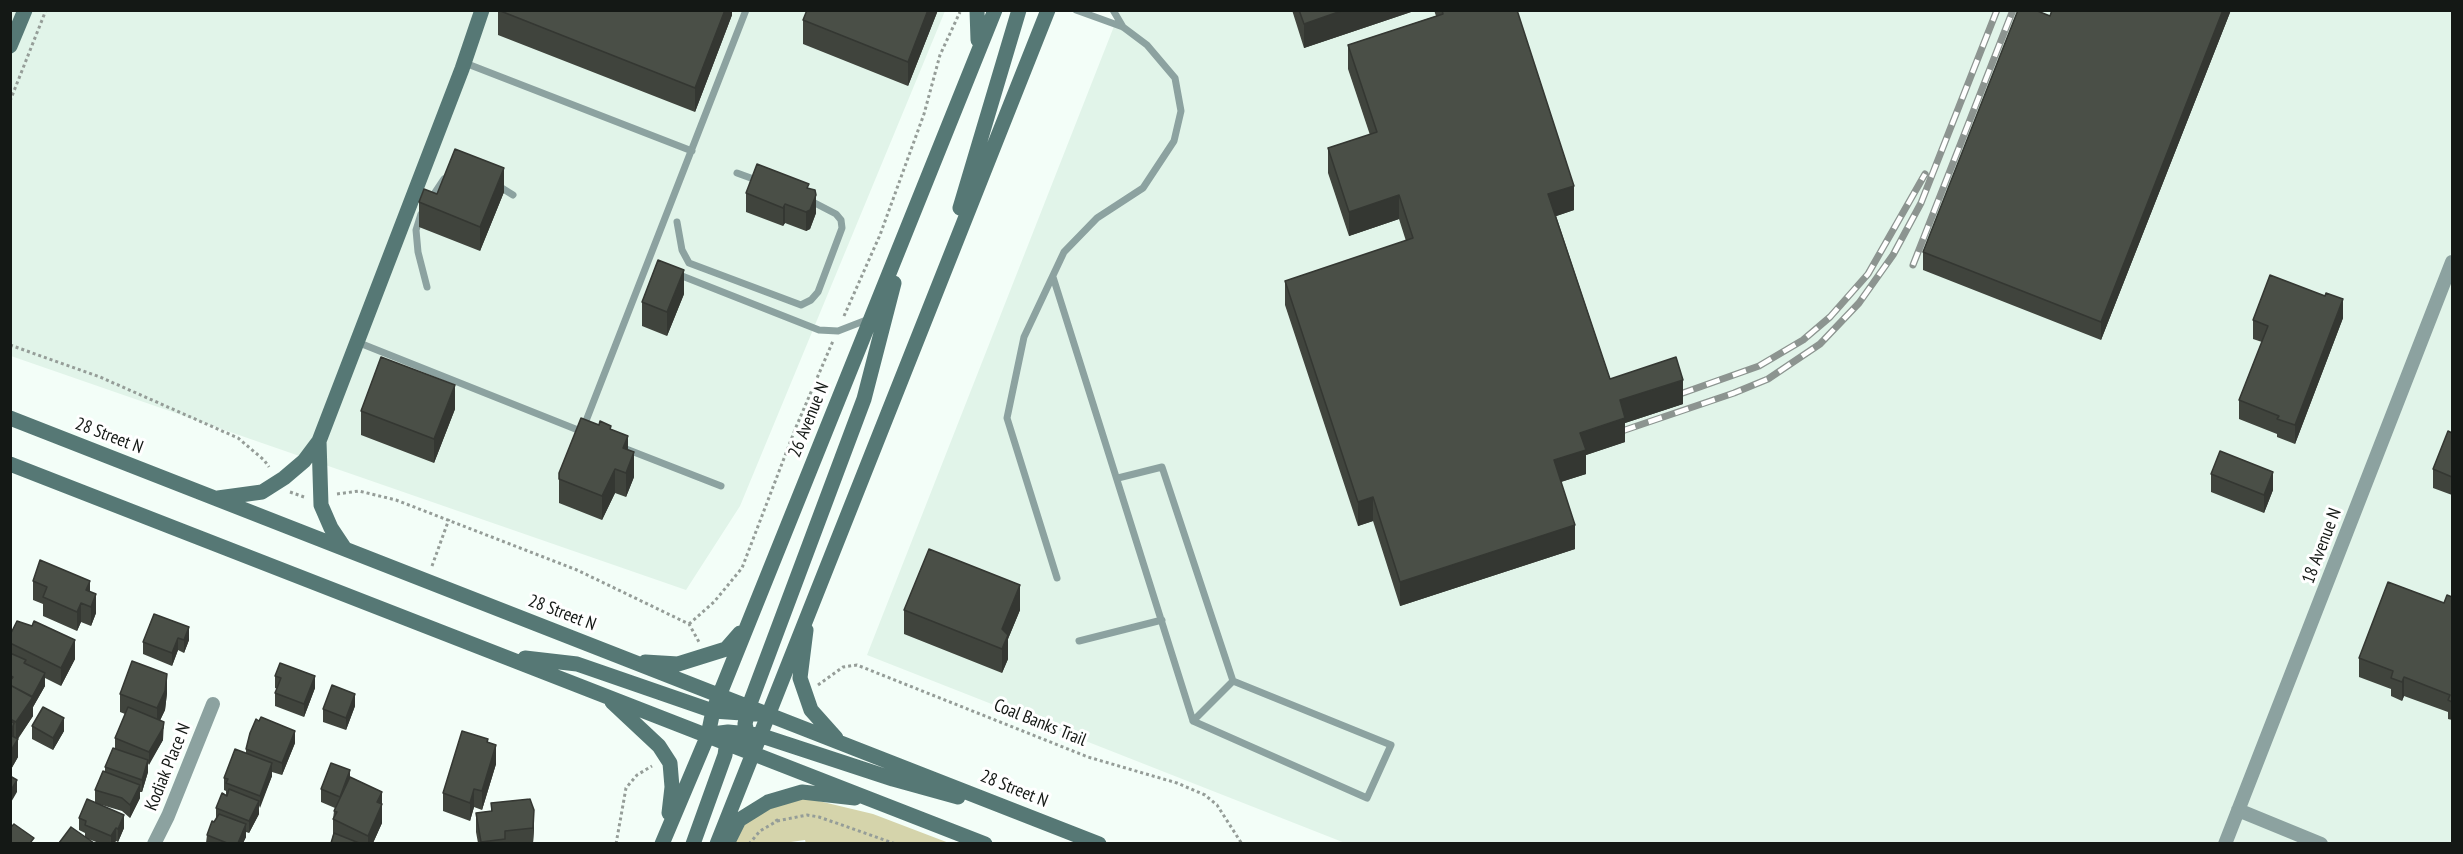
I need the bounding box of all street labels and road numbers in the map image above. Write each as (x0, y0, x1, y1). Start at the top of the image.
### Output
street label: 26 Avenue N (784, 379, 834, 461)
street label: 28 Street N (72, 413, 146, 459)
street label: 18 Avenue N (2298, 505, 2346, 587)
street label: 28 Street N (525, 590, 599, 636)
street label: Coal Banks Trail (991, 695, 1089, 751)
street label: Kodiak Place N (141, 720, 195, 814)
street label: 28 Street N (977, 766, 1051, 812)

